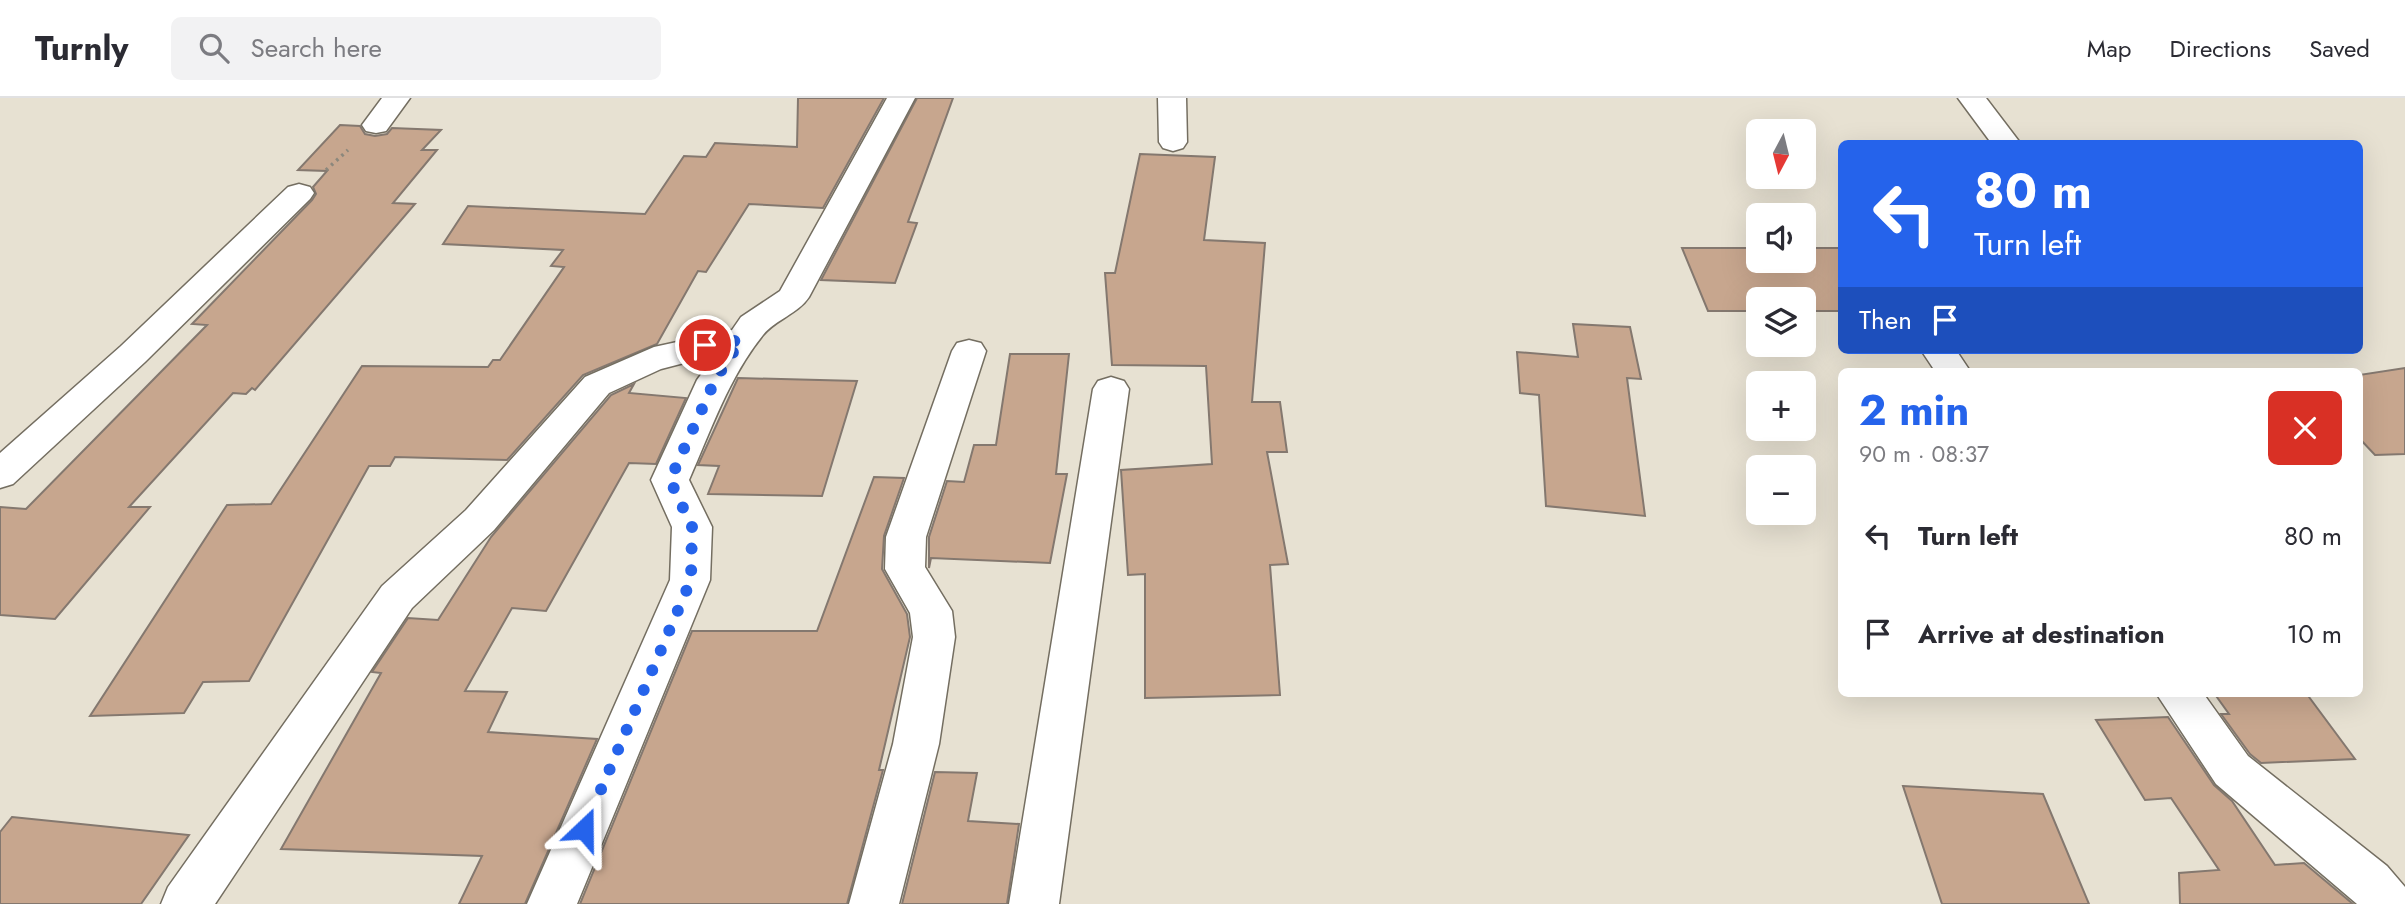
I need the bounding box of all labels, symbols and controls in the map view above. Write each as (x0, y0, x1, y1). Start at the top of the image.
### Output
search box (171, 17, 661, 80)
text: Turnly (35, 25, 129, 72)
icon: search (195, 29, 233, 67)
text: Search here (251, 29, 382, 67)
text: Map (2087, 31, 2132, 66)
text: Directions (2170, 31, 2271, 66)
text: Saved (2309, 31, 2370, 66)
north arrow (1746, 119, 1816, 189)
map controls (1746, 119, 1816, 525)
text: 80 m (1974, 156, 2092, 226)
icon: left (1859, 168, 1950, 259)
button: sound (1746, 203, 1816, 273)
text: Turn left (1974, 221, 2081, 267)
button: layers (1746, 287, 1816, 357)
text: Then (1859, 301, 1912, 339)
icon: arrive (1926, 301, 1964, 339)
pin (675, 315, 735, 375)
icon: arrive (686, 326, 724, 364)
button: + (1746, 371, 1816, 441)
text: 2 min (1859, 380, 1969, 441)
button: close (2268, 391, 2342, 465)
text: 90 m · 08:37 (1859, 437, 1989, 471)
button: − (1746, 455, 1816, 525)
icon: left (1859, 517, 1897, 555)
text: Turn left (1918, 517, 2018, 555)
text: 80 m (2284, 517, 2342, 555)
icon: arrive (1859, 615, 1897, 653)
text: Arrive at destination (1918, 615, 2165, 653)
text: 10 m (2287, 615, 2342, 653)
position arrow (547, 792, 621, 866)

